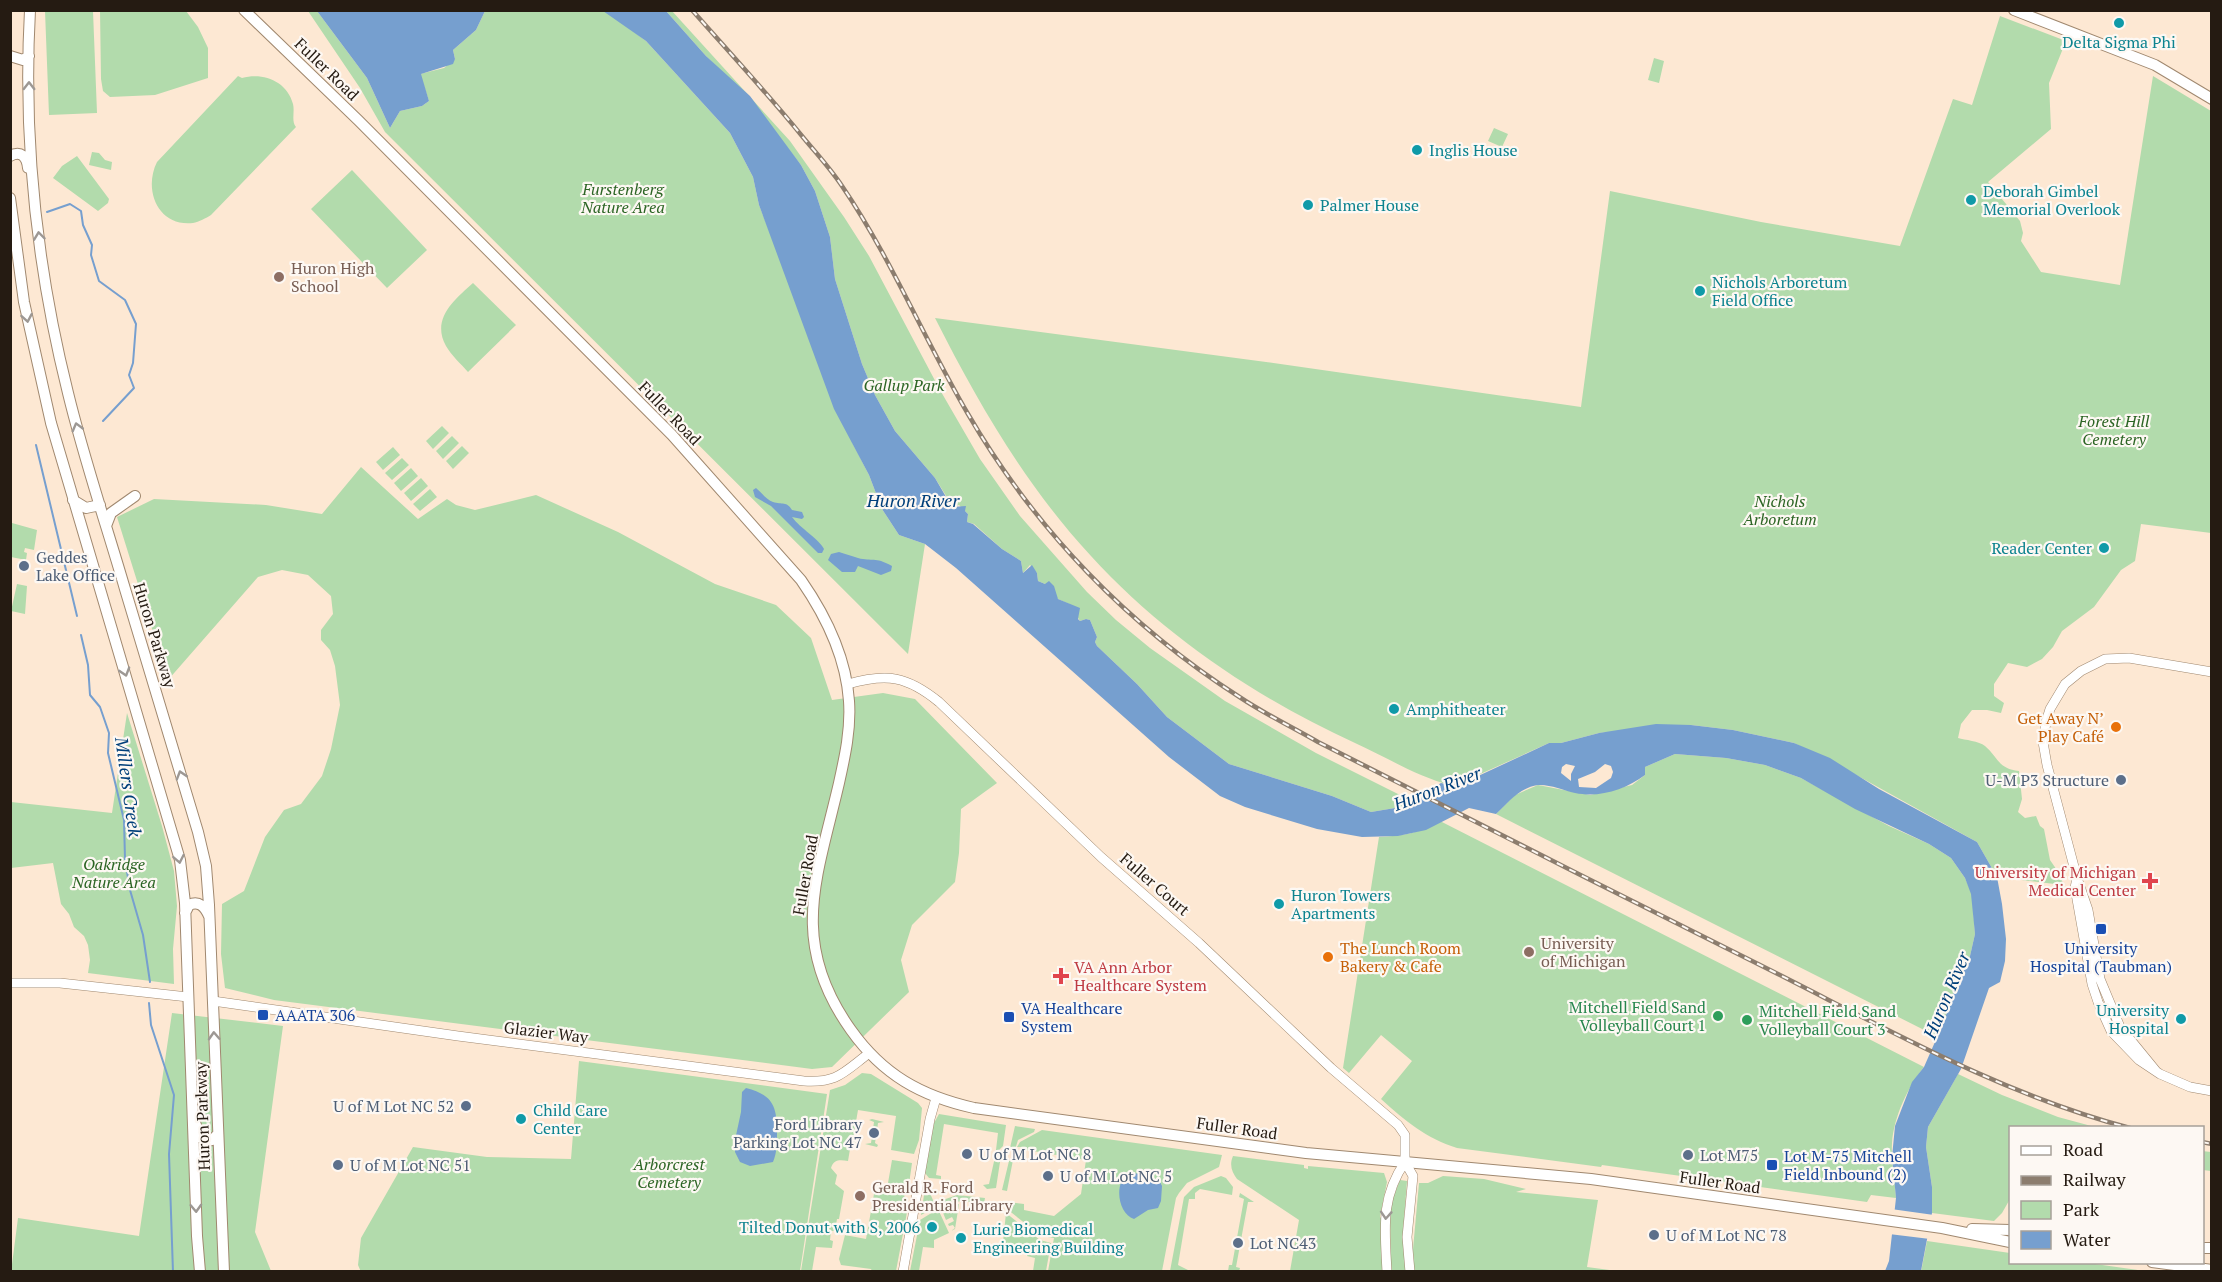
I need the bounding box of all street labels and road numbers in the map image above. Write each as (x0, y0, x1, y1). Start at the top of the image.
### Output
street label: Fuller Road (290, 33, 364, 105)
street label: Fuller Road (634, 376, 706, 450)
street label: Huron Parkway (129, 580, 182, 691)
street label: Fuller Road (787, 833, 823, 917)
street label: Fuller Court (1115, 848, 1195, 920)
street label: Glazier Way (503, 1016, 590, 1048)
street label: Huron Parkway (189, 1060, 215, 1171)
street label: Fuller Road (1195, 1111, 1279, 1145)
street label: Fuller Road (1678, 1165, 1762, 1199)

